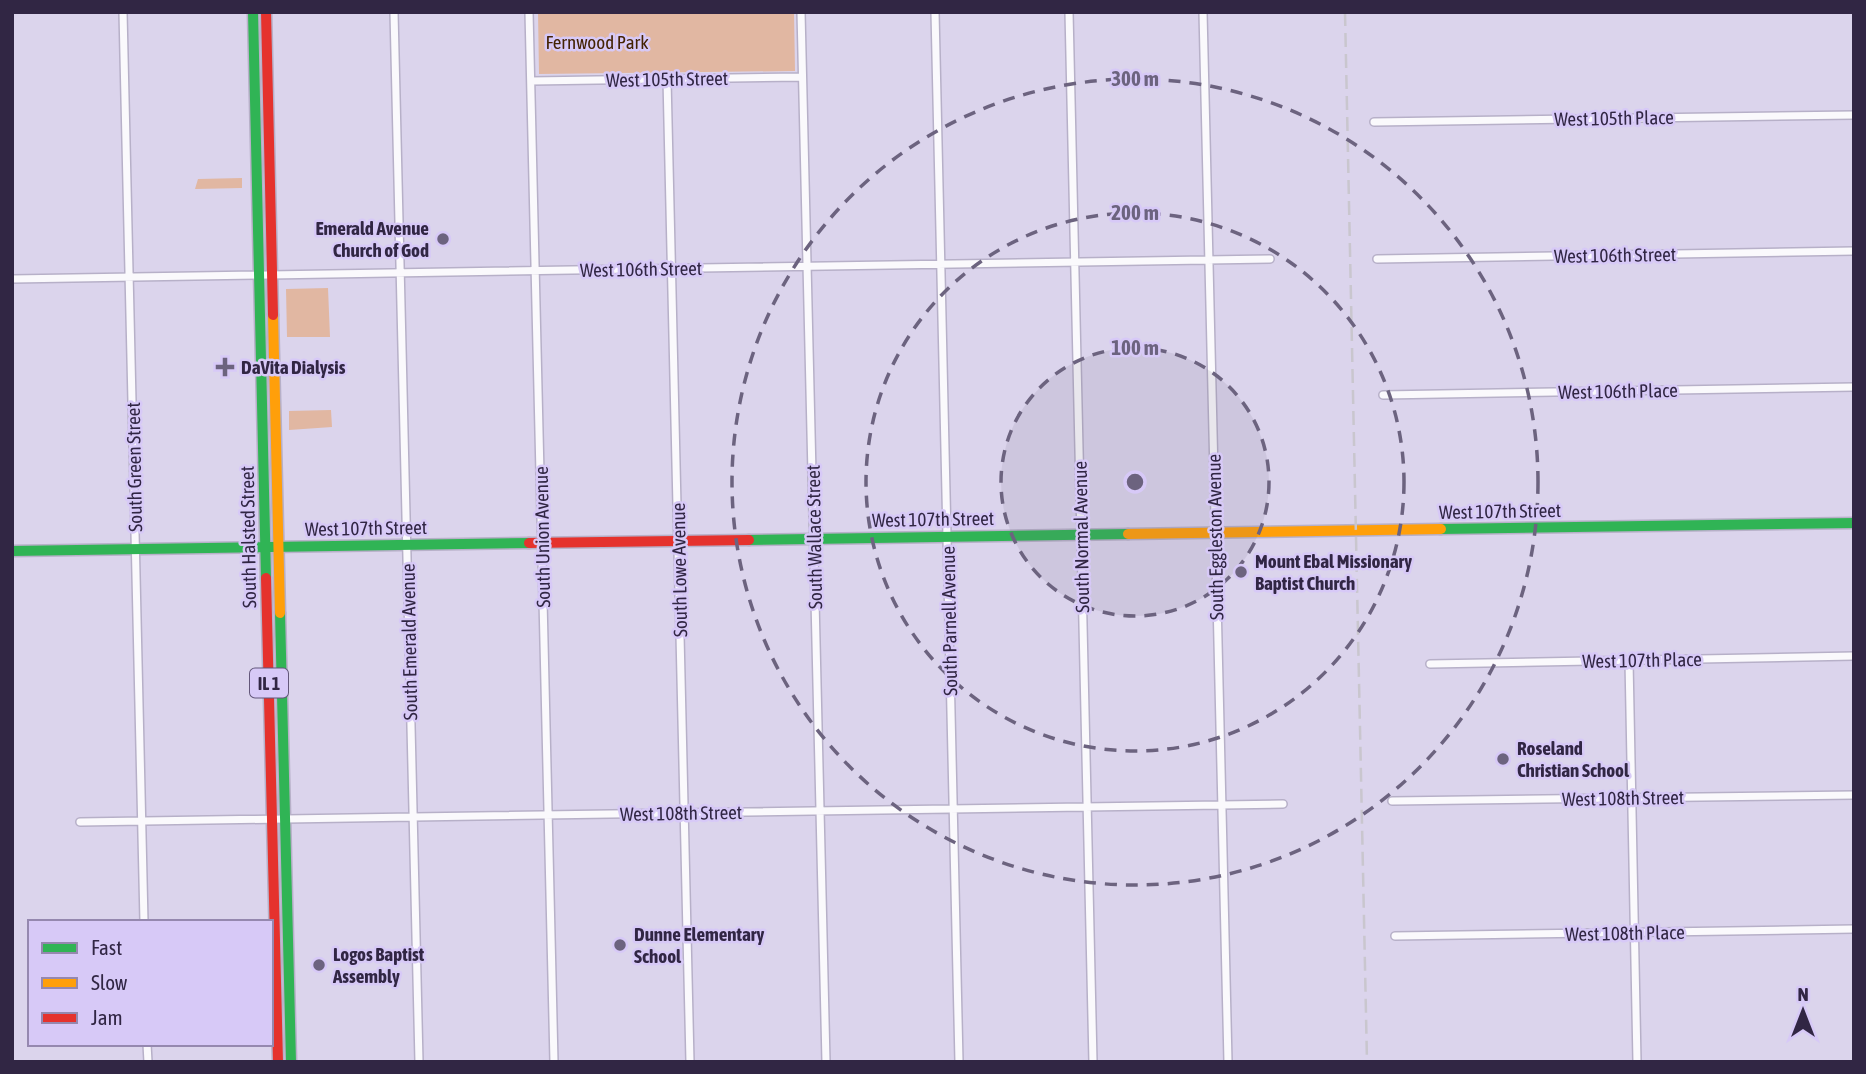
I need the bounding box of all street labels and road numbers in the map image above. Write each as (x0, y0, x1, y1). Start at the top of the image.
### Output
street label: West 105th Street (606, 67, 728, 91)
street label: West 105th Place (1554, 106, 1674, 130)
street label: West 106th Street (1554, 243, 1676, 267)
street label: West 106th Street (580, 257, 702, 281)
street label: West 106th Place (1558, 379, 1678, 403)
street label: South Green Street (122, 402, 146, 532)
street label: South Eggleston Avenue (1203, 454, 1227, 620)
street label: South Normal Avenue (1069, 461, 1093, 613)
street label: South Wallace Street (802, 465, 826, 609)
street label: South Halsted Street (236, 466, 260, 608)
street label: South Union Avenue (530, 466, 554, 608)
street label: West 107th Street (1439, 499, 1561, 523)
street label: South Lowe Avenue (667, 503, 691, 637)
street label: West 107th Street (872, 507, 994, 531)
street label: West 107th Street (305, 516, 427, 540)
street label: South Parnell Avenue (937, 546, 961, 696)
street label: South Emerald Avenue (397, 563, 421, 721)
street label: West 107th Place (1582, 648, 1702, 672)
road number: IL 1 (250, 668, 288, 698)
street label: West 108th Street (1562, 786, 1684, 810)
street label: West 108th Street (620, 801, 742, 825)
street label: West 108th Place (1565, 921, 1685, 945)

